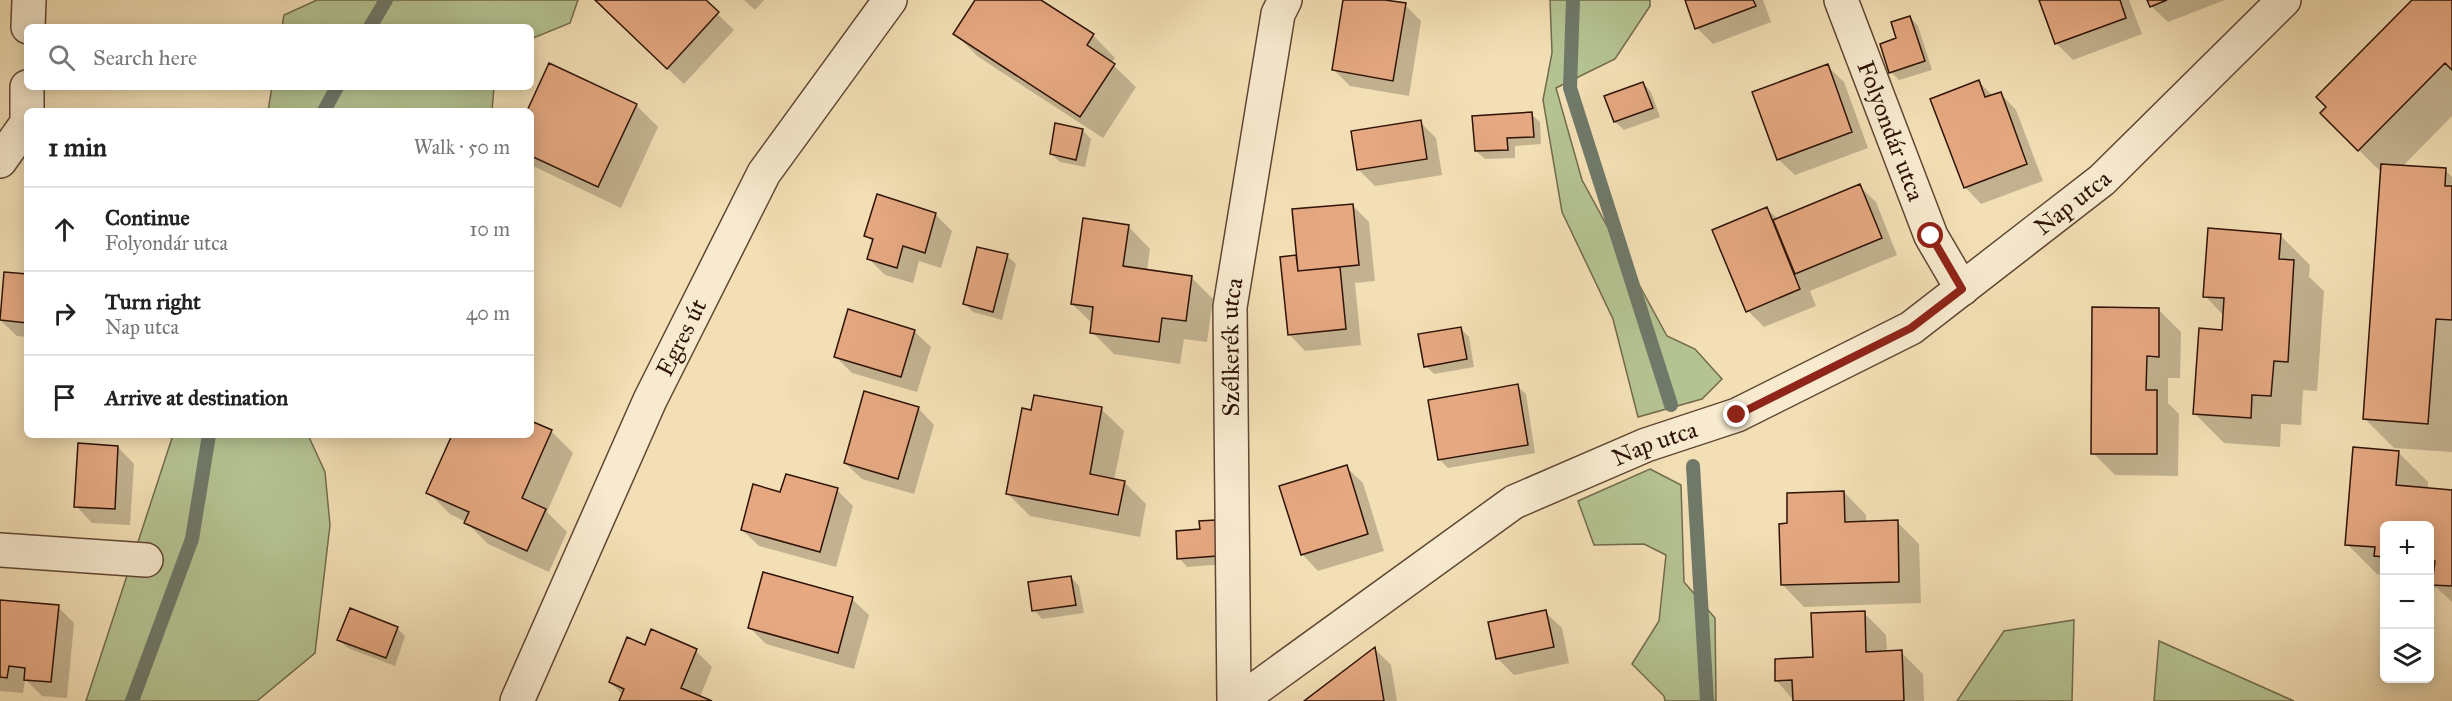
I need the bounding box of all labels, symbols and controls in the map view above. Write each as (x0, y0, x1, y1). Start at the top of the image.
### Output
search box (24, 24, 534, 90)
icon: search (45, 41, 78, 74)
text: Search here (93, 44, 197, 71)
street label: Folyondár utca (1851, 56, 1932, 206)
text: 1 min (48, 131, 107, 163)
text: Walk · 50 m (414, 135, 510, 159)
street label: Nap utca (2028, 164, 2118, 242)
text: Continue (105, 204, 190, 231)
icon: ahead (48, 213, 81, 246)
text: 10 m (469, 217, 510, 241)
route start (1917, 222, 1943, 248)
text: Folyondár utca (105, 231, 228, 255)
street label: Szélkerék utca (1215, 275, 1250, 417)
text: Turn right (105, 288, 201, 315)
street label: Egres út (649, 293, 714, 381)
icon: right (48, 297, 81, 330)
text: 40 m (466, 301, 510, 325)
text: Nap utca (105, 315, 179, 339)
icon: arrive (48, 381, 81, 414)
text: Arrive at destination (105, 384, 288, 411)
route end (1723, 401, 1749, 427)
street label: Nap utca (1607, 414, 1702, 473)
map controls (2380, 521, 2434, 683)
button: + (2380, 521, 2434, 575)
button: − (2380, 575, 2434, 629)
button: layers (2380, 629, 2434, 683)

